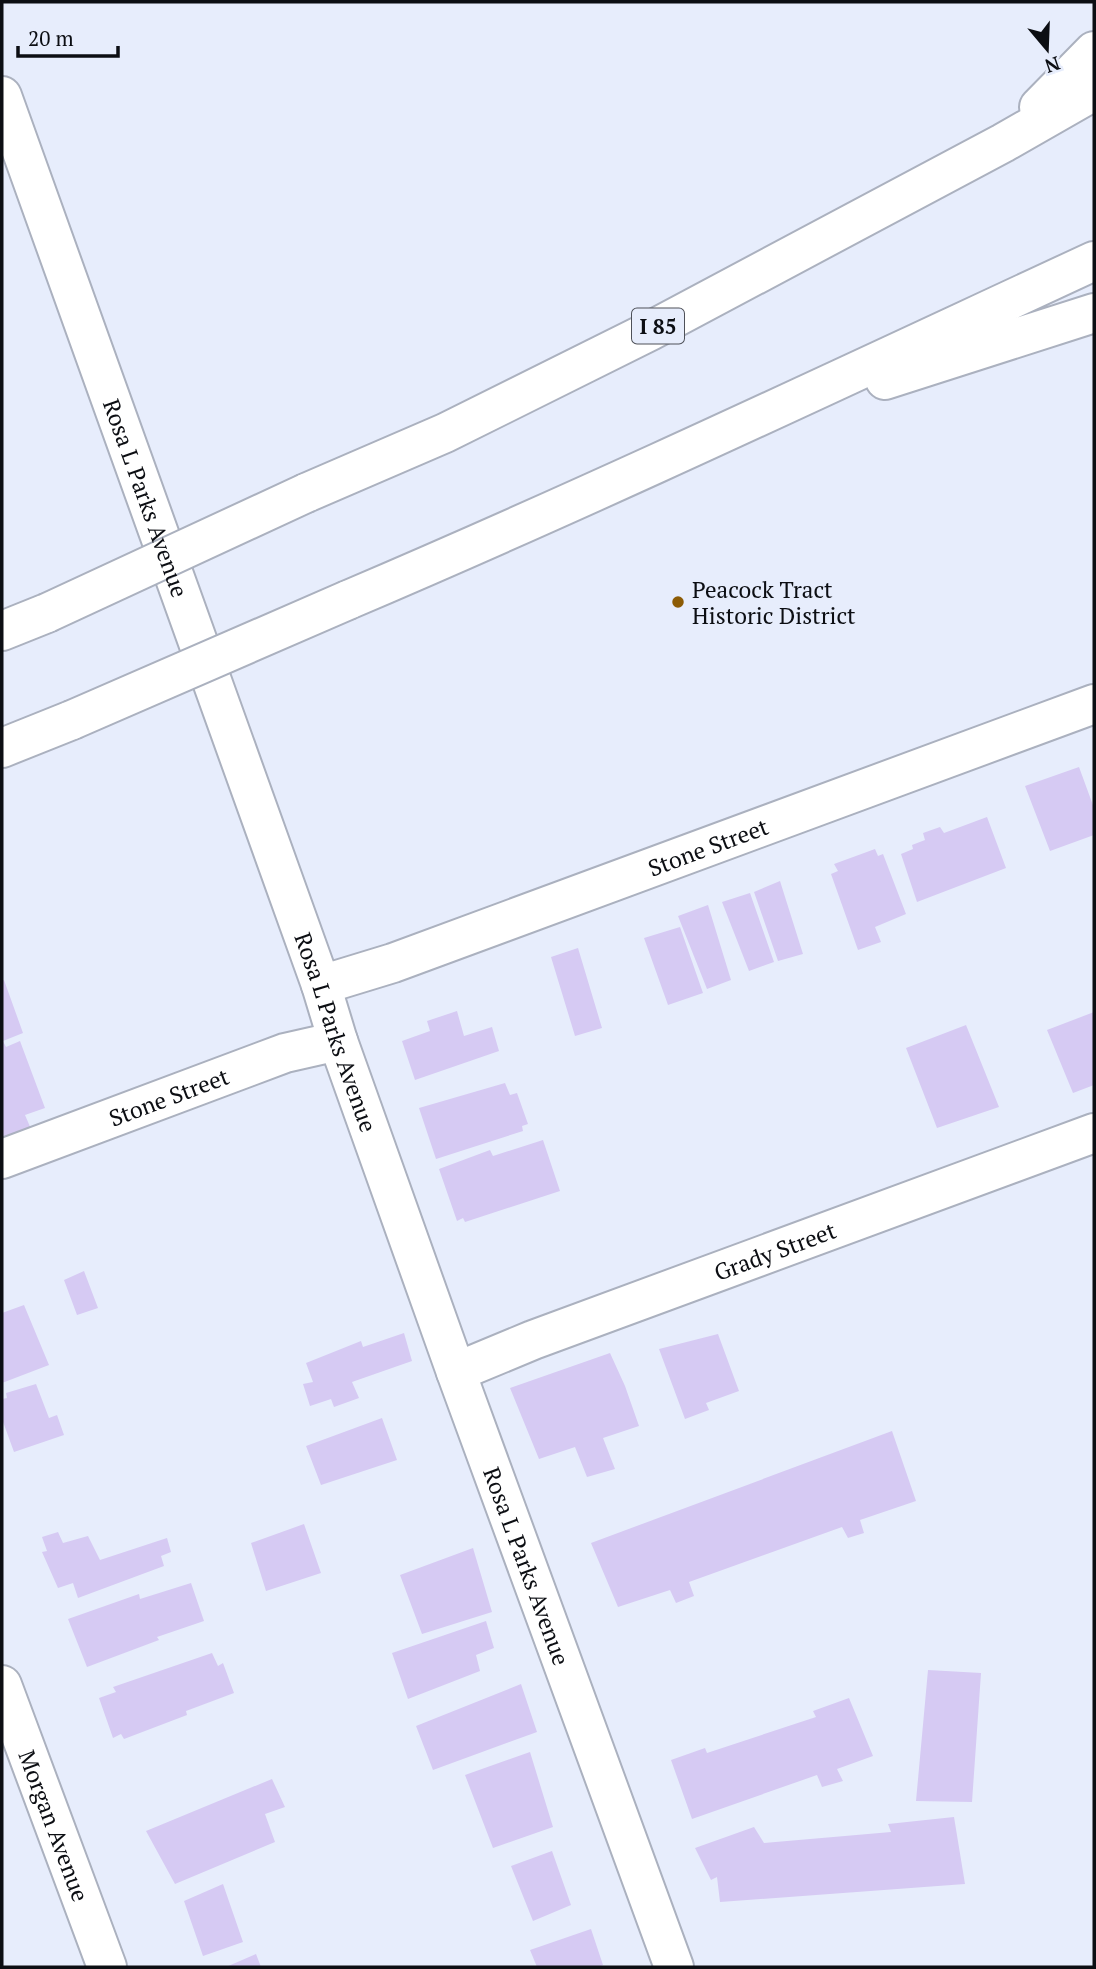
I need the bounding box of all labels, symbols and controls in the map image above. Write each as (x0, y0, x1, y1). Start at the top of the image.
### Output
scale bar (18, 14, 117, 58)
north arrow (1012, 14, 1082, 84)
text: 20 m (28, 24, 74, 52)
text: N (1041, 51, 1064, 80)
road number: I 85 (632, 308, 684, 344)
street label: Rosa L Parks Avenue (96, 394, 196, 601)
place label: Peacock Tract Historic District (692, 574, 856, 631)
marker: Peacock Tract Historic District (670, 594, 686, 610)
street label: Stone Street (643, 810, 773, 883)
street label: Rosa L Parks Avenue (288, 928, 385, 1136)
street label: Stone Street (104, 1060, 233, 1133)
street label: Grady Street (709, 1214, 840, 1287)
street label: Rosa L Parks Avenue (477, 1463, 578, 1669)
street label: Morgan Avenue (12, 1745, 97, 1906)

